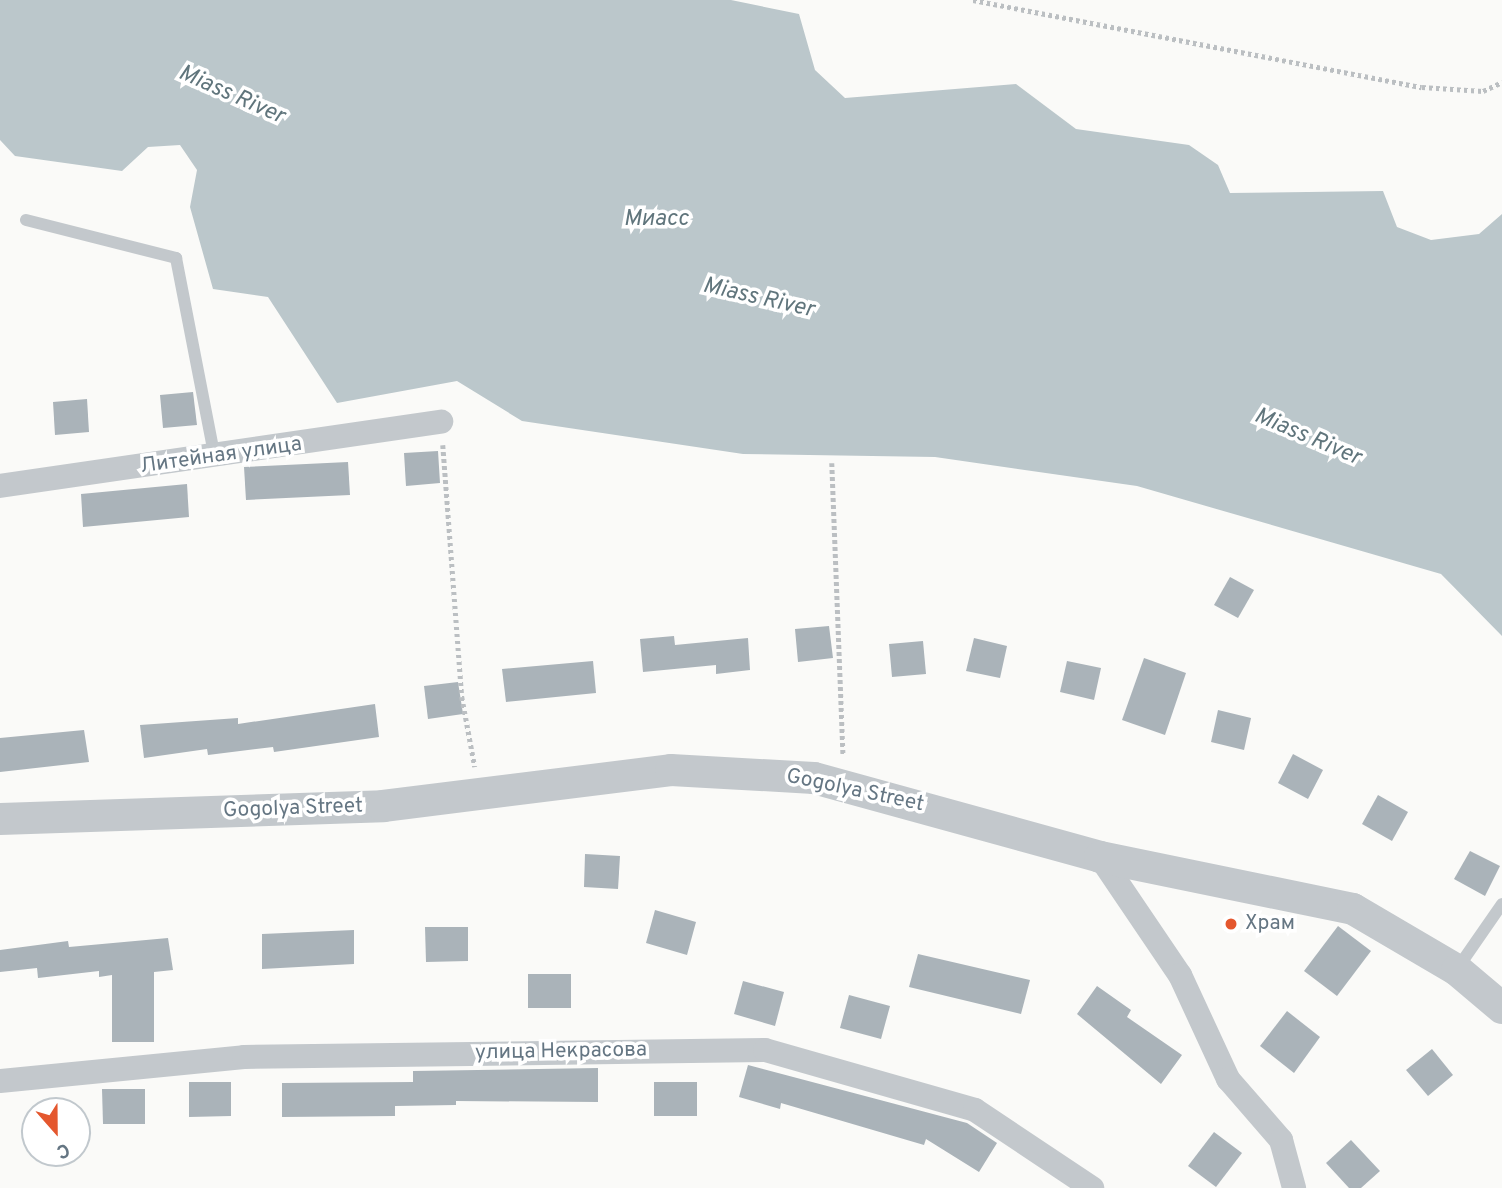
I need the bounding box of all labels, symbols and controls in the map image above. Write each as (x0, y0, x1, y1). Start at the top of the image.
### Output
water label: Miass River (174, 60, 288, 132)
water label: Миасс (623, 206, 689, 234)
water label: Miass River (700, 273, 816, 325)
water label: Miass River (1249, 403, 1365, 473)
street label: Литейная улица (139, 432, 303, 480)
street label: Gogolya Street (784, 764, 926, 818)
street label: Gogolya Street (223, 794, 363, 824)
place label: Храм (1245, 911, 1295, 937)
marker: Храм (1223, 916, 1239, 932)
street label: улица Некрасова (475, 1038, 647, 1066)
north arrow (21, 1097, 91, 1167)
text: С (53, 1136, 73, 1163)

